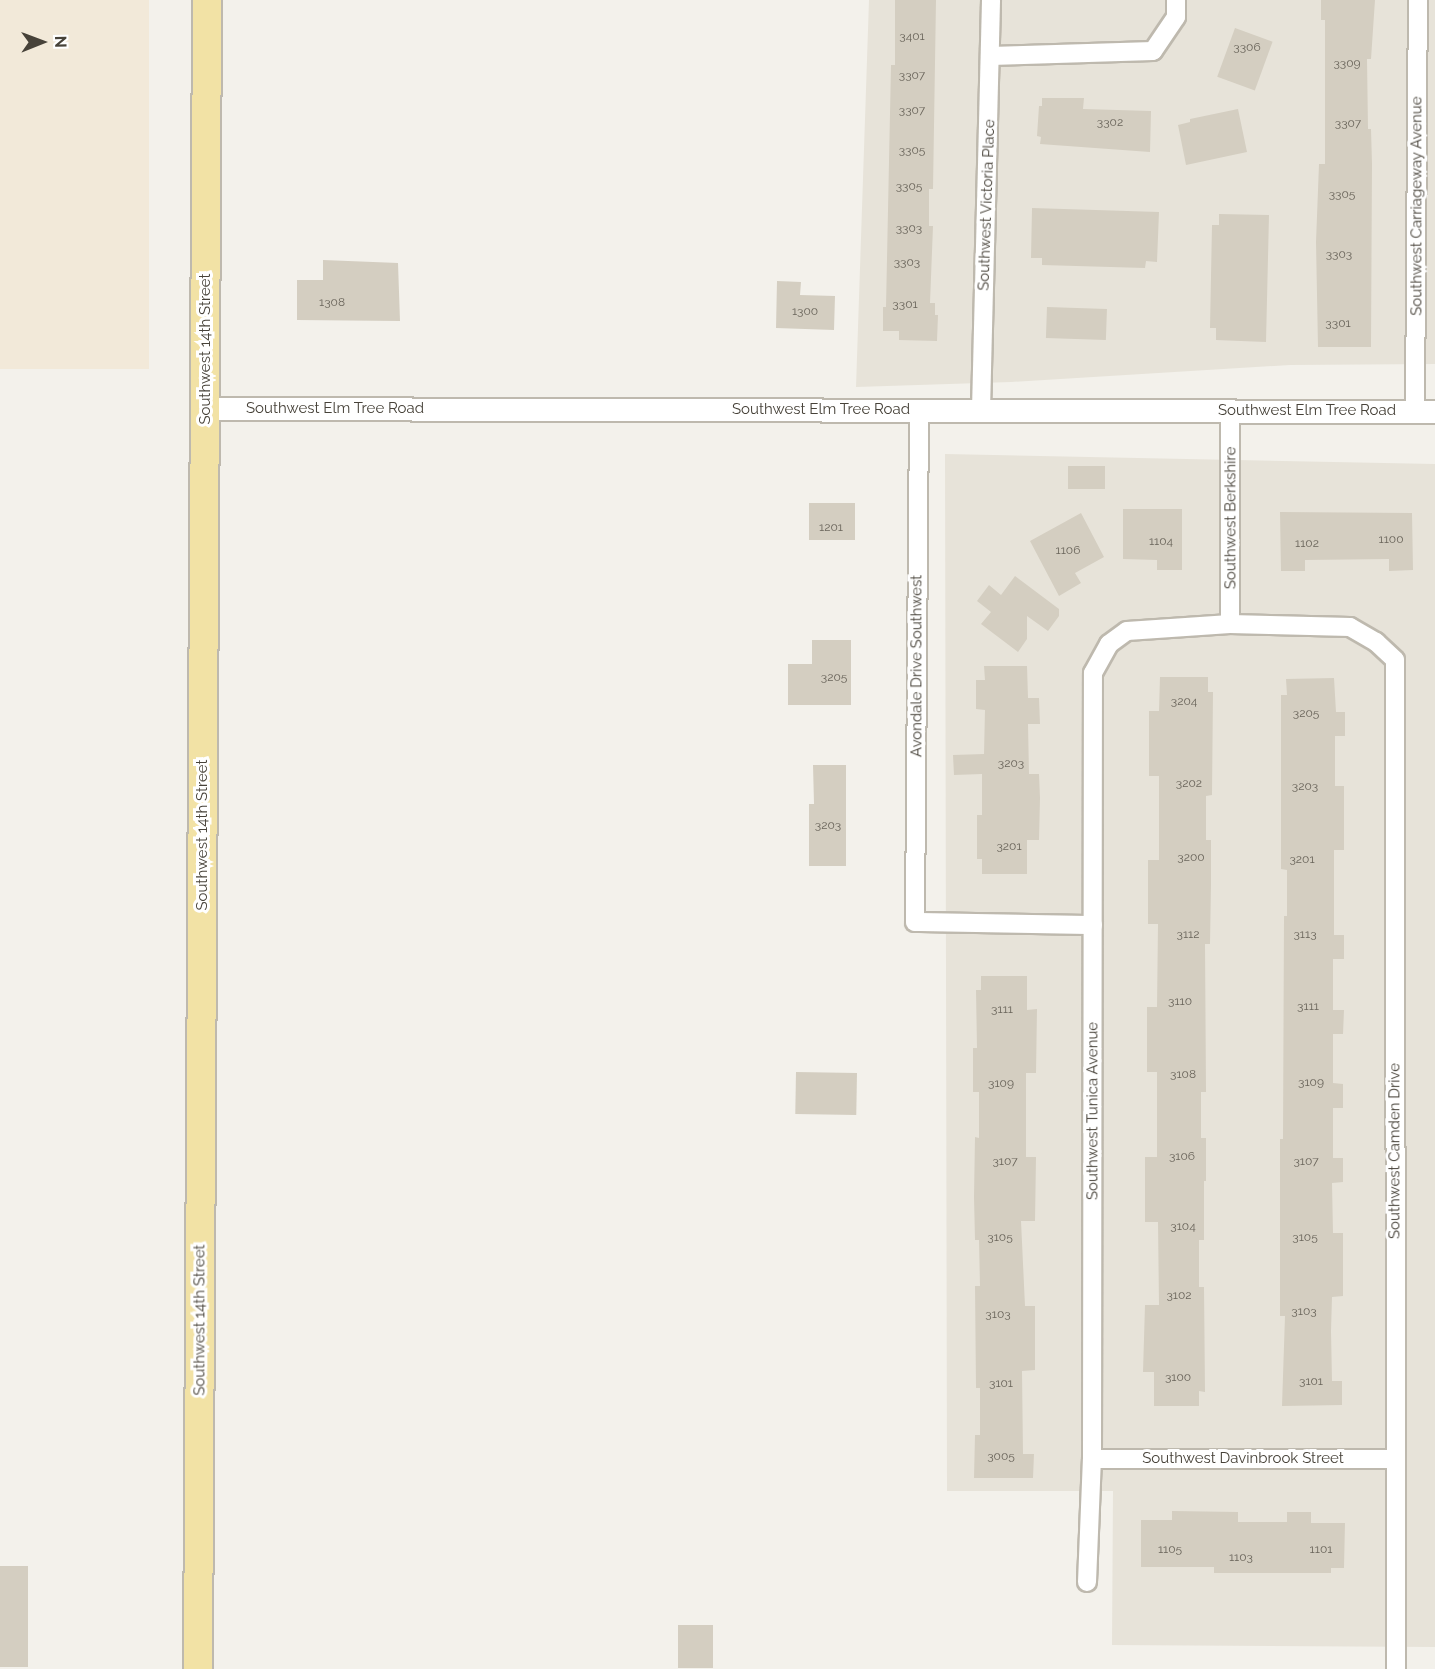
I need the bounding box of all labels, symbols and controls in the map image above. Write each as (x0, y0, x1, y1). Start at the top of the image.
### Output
north arrow (12, 12, 72, 72)
house number: 3401 (899, 30, 925, 44)
text: N (51, 35, 70, 48)
house number: 3306 (1233, 41, 1261, 55)
house number: 3309 (1333, 57, 1361, 71)
house number: 3307 (899, 69, 925, 83)
street label: Southwest Carriageway Avenue (1408, 96, 1426, 316)
house number: 3307 (899, 104, 925, 118)
house number: 3302 (1097, 116, 1123, 130)
house number: 3307 (1335, 117, 1361, 131)
street label: Southwest Victoria Place (975, 119, 999, 291)
house number: 3305 (899, 144, 925, 158)
house number: 3305 (896, 180, 922, 194)
house number: 3305 (1329, 188, 1355, 202)
house number: 3303 (896, 222, 922, 236)
house number: 3303 (1326, 248, 1352, 262)
house number: 3303 (894, 256, 920, 270)
street label: Southwest 14th Street (197, 273, 215, 425)
house number: 1308 (319, 296, 345, 310)
house number: 3301 (892, 298, 918, 312)
house number: 1300 (792, 305, 818, 319)
house number: 3301 (1325, 317, 1351, 331)
street label: Southwest Elm Tree Road (246, 400, 424, 418)
street label: Southwest Elm Tree Road (732, 401, 910, 419)
street label: Southwest Elm Tree Road (1218, 402, 1396, 420)
street label: Southwest Berkshire (1222, 447, 1240, 589)
house number: 1201 (819, 521, 843, 535)
house number: 1100 (1379, 533, 1403, 547)
house number: 1104 (1149, 535, 1173, 549)
house number: 1102 (1295, 537, 1319, 551)
house number: 1106 (1056, 544, 1080, 558)
street label: Avondale Drive Southwest (908, 575, 926, 757)
house number: 3205 (821, 671, 847, 685)
house number: 3204 (1171, 695, 1197, 709)
house number: 3205 (1293, 707, 1319, 721)
house number: 3203 (998, 757, 1024, 771)
street label: Southwest 14th Street (194, 759, 212, 911)
house number: 3202 (1176, 777, 1202, 791)
house number: 3203 (1292, 780, 1318, 794)
house number: 3203 (815, 819, 841, 833)
house number: 3201 (996, 840, 1022, 854)
house number: 3200 (1177, 851, 1205, 865)
house number: 3201 (1289, 853, 1315, 867)
house number: 3112 (1177, 928, 1199, 942)
house number: 3113 (1293, 928, 1317, 942)
house number: 3110 (1168, 995, 1192, 1009)
house number: 3111 (1297, 1000, 1319, 1014)
house number: 3111 (991, 1003, 1013, 1017)
street label: Southwest Tunica Avenue (1084, 1021, 1102, 1201)
street label: Southwest Camden Drive (1386, 1063, 1404, 1239)
house number: 3108 (1170, 1068, 1196, 1082)
house number: 3109 (1298, 1076, 1324, 1090)
house number: 3109 (988, 1077, 1014, 1091)
house number: 3106 (1169, 1150, 1195, 1164)
house number: 3107 (992, 1155, 1018, 1169)
house number: 3107 (1293, 1155, 1319, 1169)
house number: 3104 (1170, 1220, 1196, 1234)
house number: 3105 (987, 1231, 1013, 1245)
house number: 3105 (1292, 1231, 1318, 1245)
street label: Southwest 14th Street (191, 1244, 209, 1396)
house number: 3102 (1166, 1289, 1192, 1303)
house number: 3103 (1291, 1305, 1317, 1319)
house number: 3103 (985, 1308, 1011, 1322)
house number: 3100 (1165, 1371, 1191, 1385)
house number: 3101 (1299, 1375, 1323, 1389)
house number: 3101 (989, 1377, 1013, 1391)
house number: 3005 (987, 1450, 1015, 1464)
street label: Southwest Davinbrook Street (1142, 1450, 1344, 1468)
house number: 1105 (1158, 1543, 1182, 1557)
house number: 1101 (1310, 1543, 1332, 1557)
house number: 1103 (1229, 1551, 1253, 1565)

